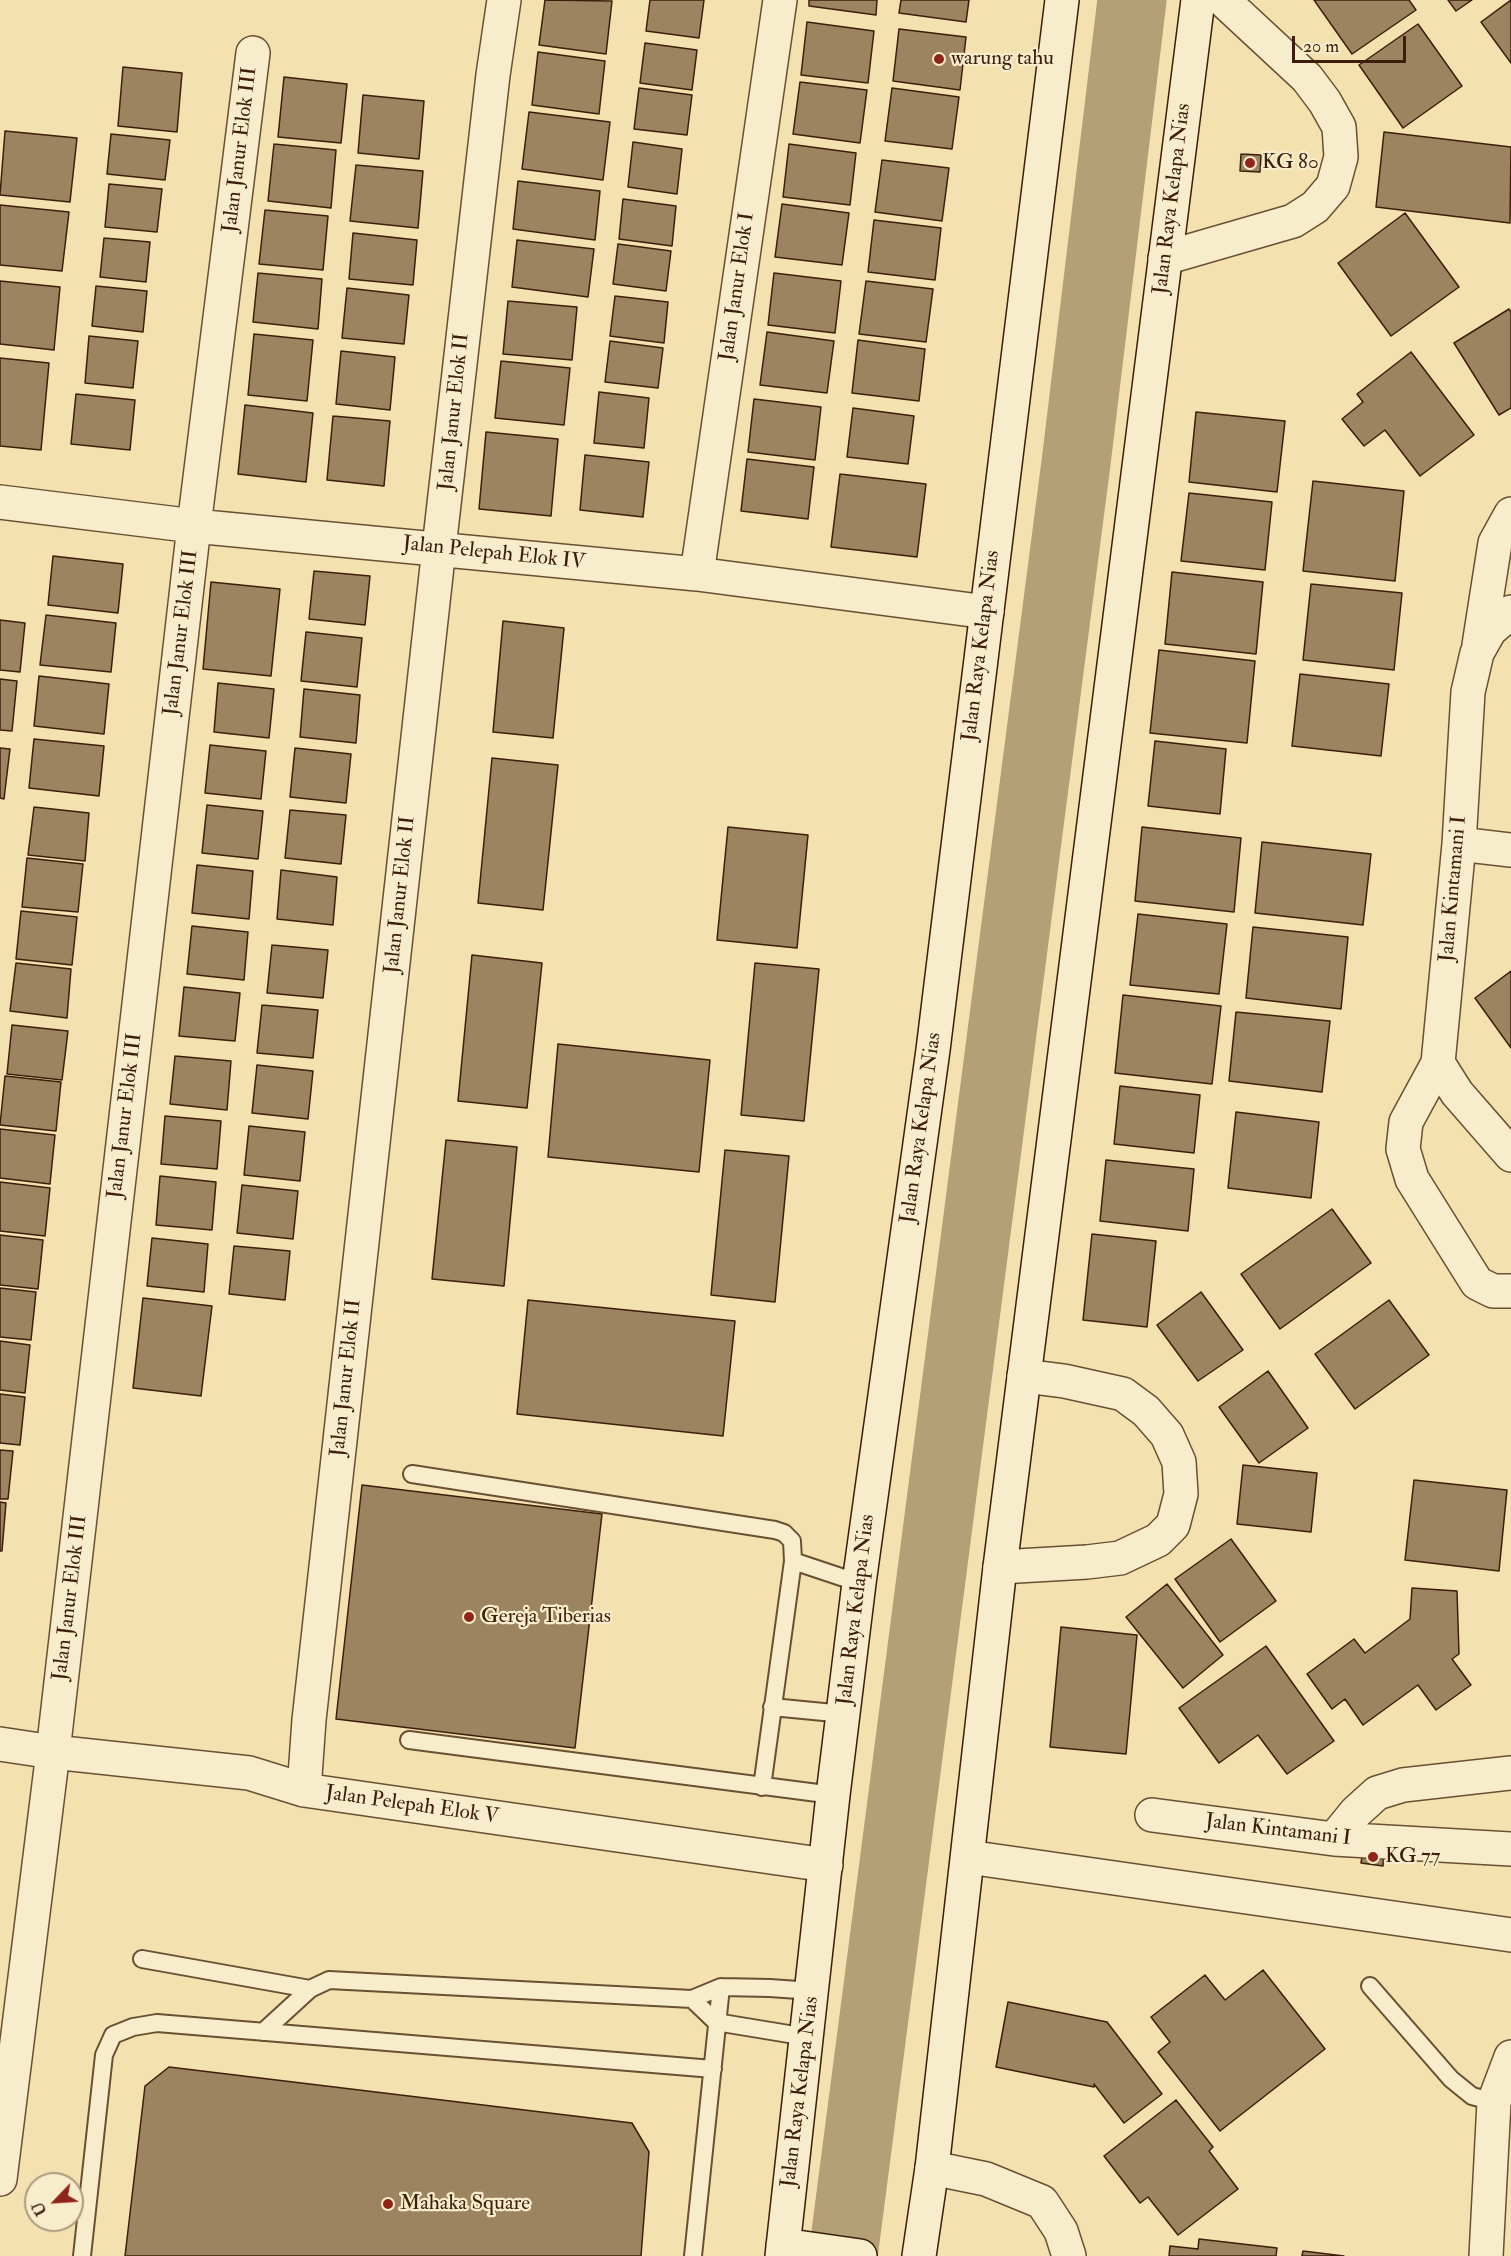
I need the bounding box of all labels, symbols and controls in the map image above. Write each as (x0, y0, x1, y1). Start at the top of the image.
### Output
scale bar (1295, 24, 1409, 62)
text: 20 m (1303, 35, 1339, 58)
place label: warung tahu (951, 46, 1054, 72)
marker: warung tahu (932, 52, 946, 66)
street label: Jalan Janur Elok III (218, 66, 264, 234)
street label: Jalan Raya Kelapa Nias (1149, 102, 1197, 296)
place label: KG 80 (1262, 150, 1319, 176)
marker: KG 80 (1243, 156, 1257, 170)
street label: Jalan Janur Elok I (715, 211, 761, 363)
street label: Jalan Janur Elok II (434, 332, 476, 492)
street label: Jalan Pelepah Elok IV (401, 532, 587, 576)
street label: Jalan Janur Elok III (159, 549, 205, 717)
street label: Jalan Raya Kelapa Nias (958, 549, 1006, 743)
street label: Jalan Janur Elok II (380, 815, 422, 975)
street label: Jalan Kintamani I (1435, 815, 1473, 963)
street label: Jalan Raya Kelapa Nias (896, 1031, 948, 1225)
street label: Jalan Janur Elok III (103, 1032, 149, 1200)
street label: Jalan Janur Elok II (326, 1298, 368, 1458)
street label: Jalan Raya Kelapa Nias (833, 1513, 881, 1707)
street label: Jalan Janur Elok III (48, 1514, 94, 1682)
place label: Gereja Tiberias (481, 1604, 611, 1630)
marker: Gereja Tiberias (462, 1610, 476, 1624)
street label: Jalan Pelepah Elok V (324, 1781, 500, 1831)
street label: Jalan Kintamani I (1204, 1810, 1352, 1852)
place label: KG 77 (1385, 1844, 1440, 1870)
marker: KG 77 (1366, 1850, 1380, 1864)
street label: Jalan Raya Kelapa Nias (777, 1995, 825, 2189)
north arrow (24, 2172, 84, 2232)
place label: Mahaka Square (400, 2191, 530, 2217)
marker: Mahaka Square (381, 2197, 395, 2211)
text: U (28, 2198, 51, 2219)

